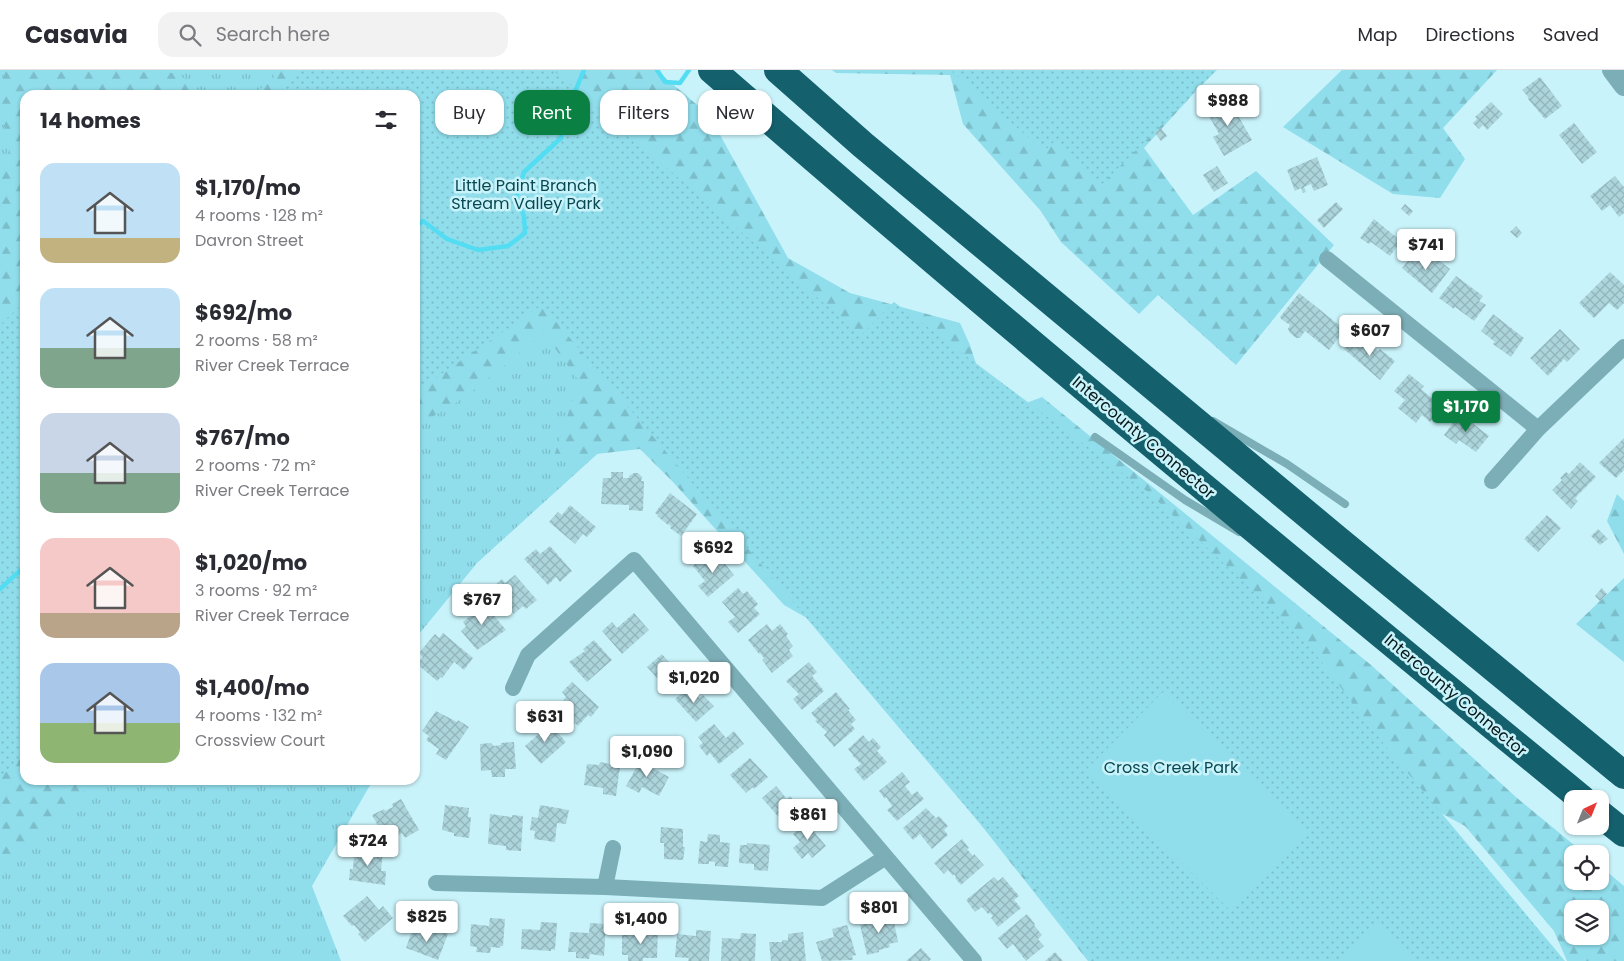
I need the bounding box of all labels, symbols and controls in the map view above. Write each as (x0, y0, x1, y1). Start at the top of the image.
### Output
search box (158, 12, 508, 57)
text: Casavia (25, 18, 128, 51)
icon: search (176, 21, 204, 49)
text: Search here (216, 21, 330, 48)
text: Map (1358, 22, 1397, 47)
text: Directions (1425, 22, 1515, 47)
text: Saved (1543, 22, 1599, 47)
pin: $988 (1198, 85, 1258, 127)
text: $988 (1207, 89, 1249, 112)
chip: Buy (435, 90, 504, 135)
chip: Rent (514, 90, 590, 135)
chip: Filters (600, 90, 688, 135)
chip: New (698, 90, 772, 135)
text: 14 homes (40, 106, 141, 135)
icon: filters (372, 106, 400, 134)
text: $1,170/mo (195, 173, 301, 202)
park label: Little Paint Branch Stream Valley Park (451, 174, 602, 215)
icon: home (80, 183, 140, 243)
text: 4 rooms · 128 m² (195, 204, 323, 227)
pin: $741 (1396, 228, 1456, 271)
text: Davron Street (195, 229, 304, 252)
text: $741 (1408, 233, 1444, 256)
text: $692/mo (195, 298, 292, 327)
icon: home (80, 308, 140, 368)
pin: $607 (1340, 314, 1400, 357)
text: $607 (1350, 319, 1390, 342)
text: 2 rooms · 58 m² (195, 329, 318, 352)
text: River Creek Terrace (195, 354, 349, 377)
street label: Intercounty Connector (1067, 371, 1220, 504)
pin: $1,170 (1425, 390, 1507, 433)
text: $1,170 (1443, 395, 1489, 418)
text: $767/mo (195, 423, 290, 452)
icon: home (80, 433, 140, 493)
text: 2 rooms · 72 m² (195, 454, 316, 477)
text: River Creek Terrace (195, 479, 349, 502)
pin: $692 (683, 532, 743, 574)
text: $692 (693, 536, 733, 559)
text: $1,020/mo (195, 548, 307, 577)
icon: home (80, 558, 140, 618)
text: 3 rooms · 92 m² (195, 579, 317, 602)
pin: $767 (452, 584, 512, 626)
text: $767 (463, 588, 501, 611)
text: River Creek Terrace (195, 604, 349, 627)
street label: Intercounty Connector (1379, 629, 1532, 762)
pin: $1,020 (653, 662, 735, 704)
text: $1,020 (668, 666, 720, 689)
text: $1,400/mo (195, 673, 309, 702)
icon: home (80, 683, 140, 743)
pin: $631 (515, 700, 575, 743)
text: 4 rooms · 132 m² (195, 704, 322, 727)
text: $631 (527, 705, 563, 728)
text: Crossview Court (195, 729, 325, 752)
pin: $1,090 (606, 736, 688, 778)
text: $1,090 (621, 740, 673, 763)
park label: Cross Creek Park (1104, 756, 1239, 779)
north arrow (1564, 790, 1609, 835)
map controls (1564, 790, 1609, 945)
pin: $861 (778, 798, 838, 841)
text: $861 (789, 803, 827, 826)
pin: $724 (338, 824, 398, 867)
text: $724 (348, 829, 388, 852)
button: locate (1564, 845, 1609, 890)
pin: $801 (849, 892, 909, 934)
text: $801 (860, 896, 898, 919)
pin: $825 (397, 900, 457, 943)
button: layers (1564, 900, 1609, 945)
pin: $1,400 (600, 902, 682, 945)
text: $825 (407, 905, 447, 928)
text: $1,400 (615, 907, 667, 930)

